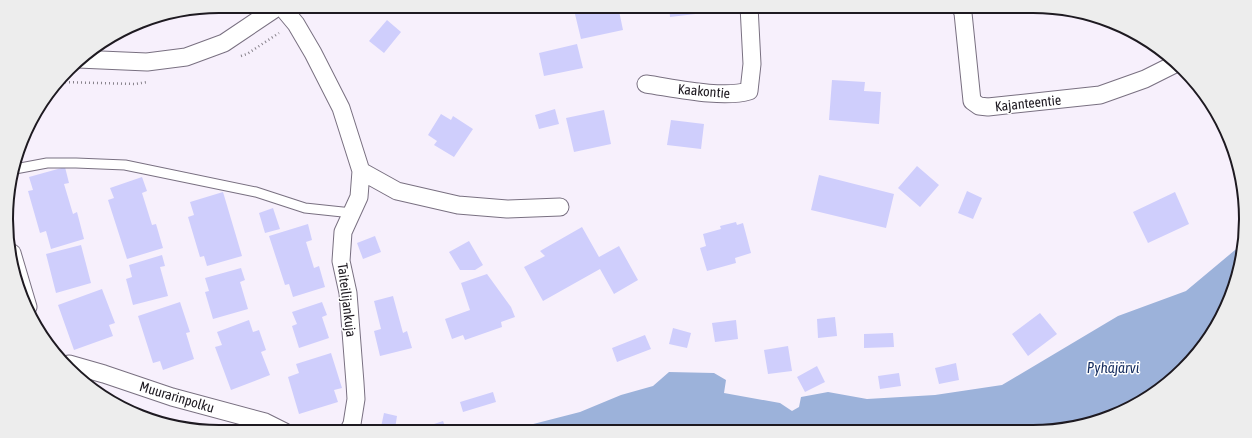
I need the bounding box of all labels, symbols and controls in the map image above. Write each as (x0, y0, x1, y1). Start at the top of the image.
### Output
street label: Kaakontie (677, 81, 731, 101)
street label: Kajanteentie (994, 92, 1062, 114)
street label: Taiteilijankuja (335, 262, 359, 338)
water label: Pyhäjärvi (1087, 359, 1140, 376)
street label: Muurarinpolku (138, 378, 216, 416)

